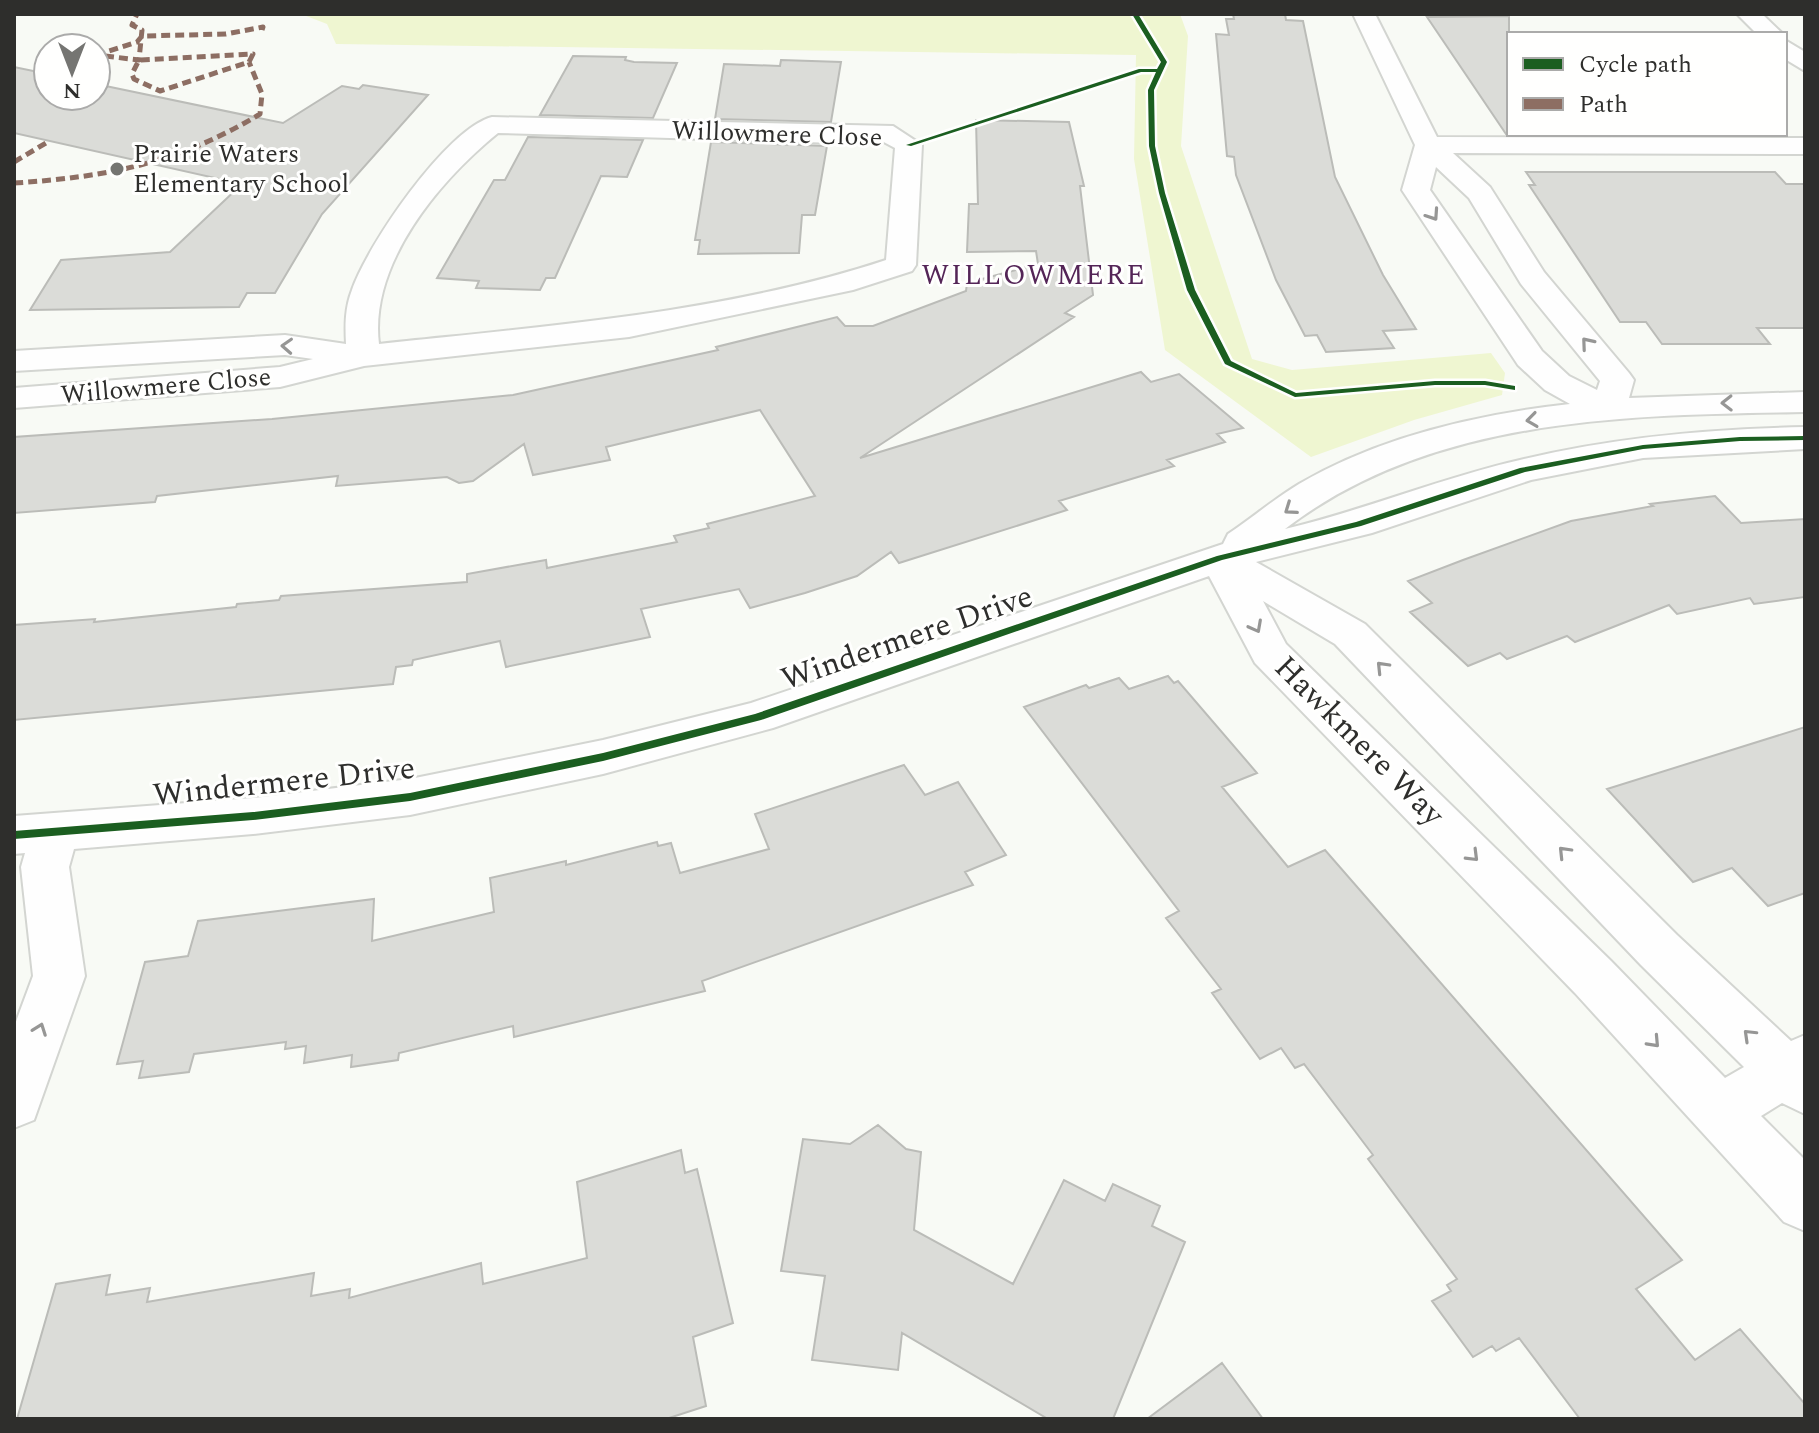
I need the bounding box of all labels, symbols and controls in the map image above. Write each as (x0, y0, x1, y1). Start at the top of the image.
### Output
north arrow (32, 32, 112, 112)
legend (1507, 32, 1787, 136)
text: Cycle path (1579, 47, 1692, 83)
text: N (63, 74, 81, 107)
text: Path (1579, 87, 1628, 123)
street label: Willowmere Close (671, 110, 883, 158)
place label: Prairie Waters Elementary School (133, 134, 349, 204)
marker: Prairie Waters Elementary School (108, 160, 126, 178)
one-way arrow (1423, 207, 1438, 221)
district label: WILLOWMERE (922, 254, 1146, 297)
one-way arrow (280, 338, 293, 355)
one-way arrow (1582, 338, 1597, 352)
street label: Willowmere Close (59, 357, 273, 415)
one-way arrow (1720, 394, 1733, 411)
one-way arrow (1525, 411, 1539, 428)
one-way arrow (1284, 499, 1299, 514)
street label: Windermere Drive (775, 572, 1039, 704)
one-way arrow (1247, 619, 1262, 633)
street label: Hawkmere Way (1262, 644, 1457, 839)
one-way arrow (1376, 662, 1391, 676)
street label: Windermere Drive (150, 744, 418, 820)
one-way arrow (1463, 847, 1478, 861)
one-way arrow (1558, 847, 1573, 861)
one-way arrow (30, 1023, 47, 1037)
one-way arrow (1743, 1030, 1758, 1044)
one-way arrow (1645, 1033, 1660, 1047)

